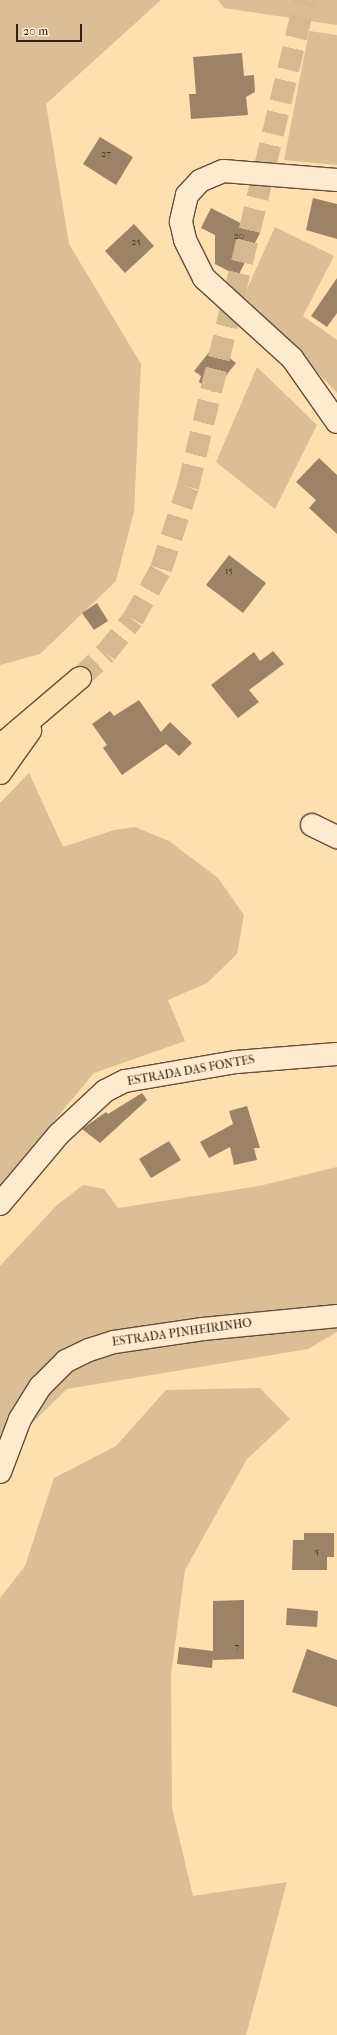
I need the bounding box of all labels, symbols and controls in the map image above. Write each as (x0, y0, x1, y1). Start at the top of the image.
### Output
scale bar (18, 16, 84, 42)
text: 20 m (23, 24, 48, 38)
house number: 27 (101, 149, 111, 161)
house number: 20 (234, 231, 244, 243)
house number: 25 (131, 237, 141, 249)
house number: 15 (225, 566, 233, 578)
street label: ESTRADA DAS FONTES (126, 1053, 256, 1089)
street label: ESTRADA PINHEIRINHO (111, 1316, 253, 1350)
house number: 5 (315, 1547, 319, 1559)
house number: 7 (235, 1642, 239, 1654)

